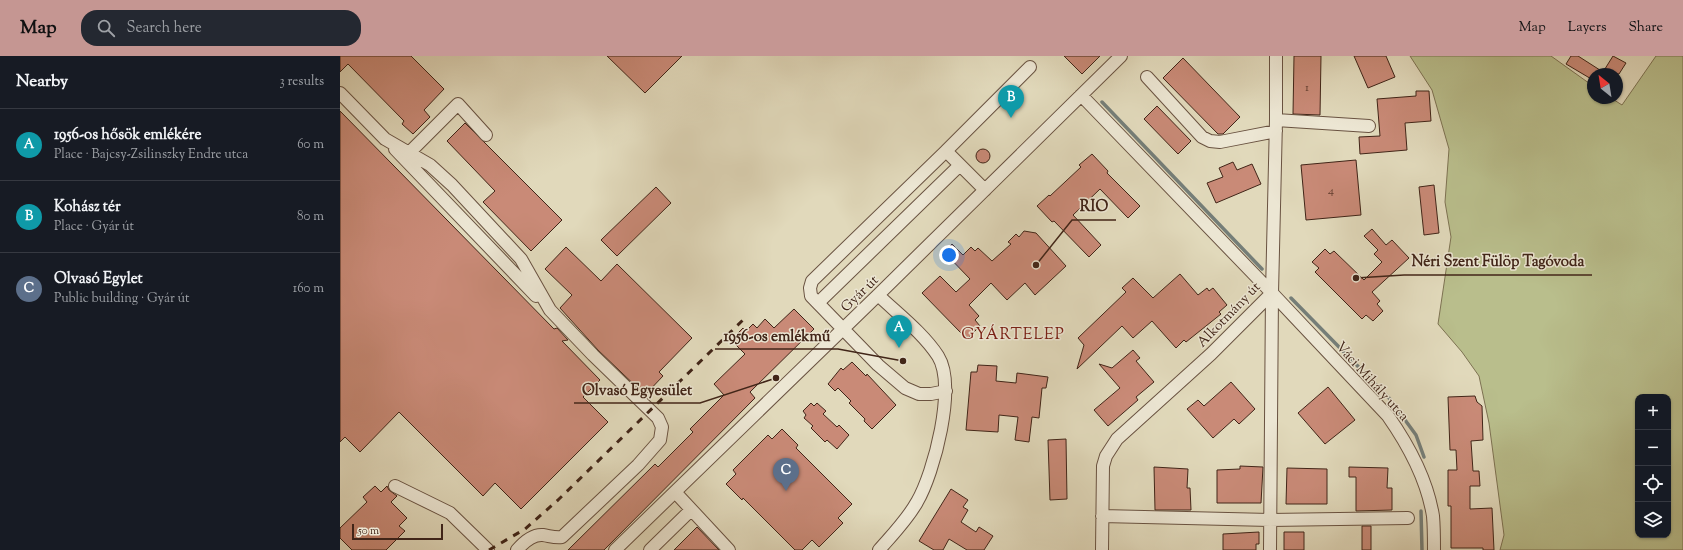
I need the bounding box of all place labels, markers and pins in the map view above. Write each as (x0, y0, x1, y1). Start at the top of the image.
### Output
pin: B (998, 85, 1024, 118)
callout: RIO (1072, 193, 1116, 220)
callout: Néri Szent Fülöp Tagóvoda (1404, 248, 1592, 275)
pin: A (886, 315, 912, 348)
callout: 1956-os emlékmű (715, 322, 838, 349)
callout: Olvasó Egyesület (574, 376, 700, 403)
pin: C (773, 458, 799, 491)

